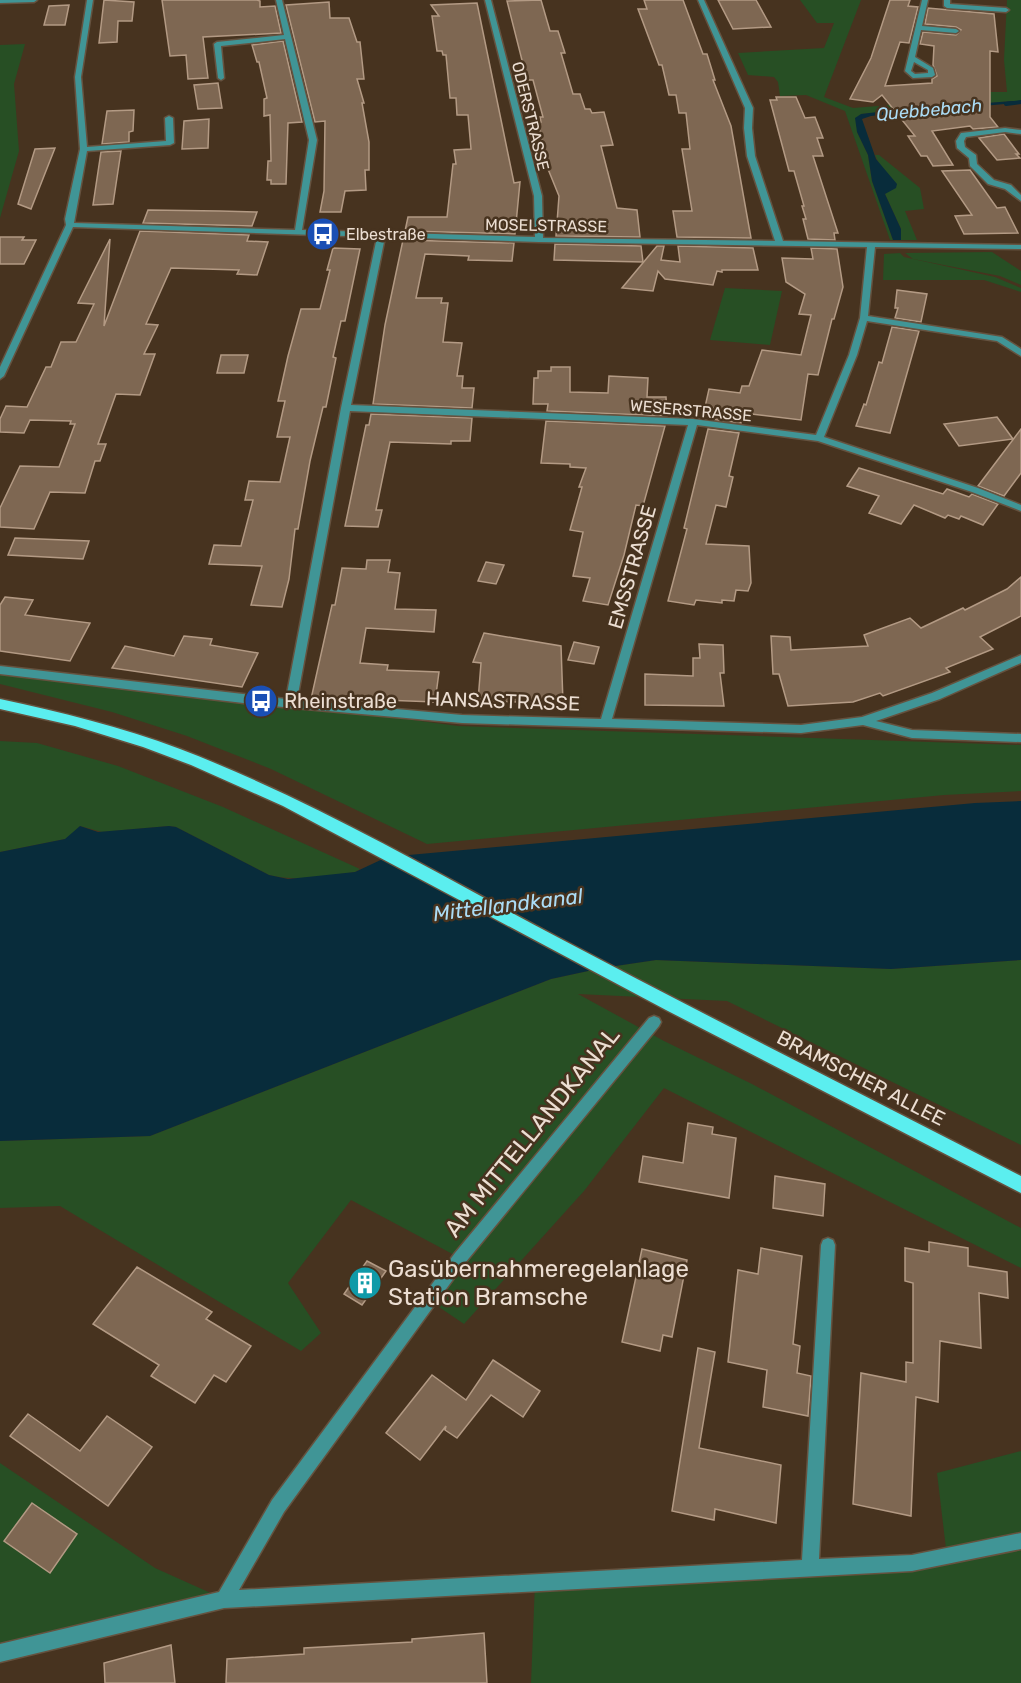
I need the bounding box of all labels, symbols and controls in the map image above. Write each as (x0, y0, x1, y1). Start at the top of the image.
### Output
street label: ODERSTRASSE (508, 60, 553, 173)
water label: Quebbebach (875, 94, 983, 126)
street label: MOSELSTRASSE (485, 215, 607, 236)
bus stop icon: Elbestraße (305, 216, 341, 252)
place label: Elbestraße (346, 225, 426, 244)
street label: WESERSTRASSE (629, 396, 753, 425)
street label: EMSSTRASSE (603, 502, 661, 632)
bus stop icon: Rheinstraße (243, 683, 279, 719)
street label: HANSASTRASSE (426, 686, 580, 716)
place label: Rheinstraße (284, 689, 397, 713)
water label: Mittellandkanal (432, 883, 585, 926)
street label: AM MITTELLANDKANAL (439, 1021, 626, 1243)
street label: BRAMSCHER ALLEE (773, 1025, 949, 1131)
place label: Gasübernahmeregelanlage Station Bramsche (388, 1255, 689, 1311)
building icon: Gasübernahmeregelanlage Station Bramsche (347, 1265, 383, 1301)

